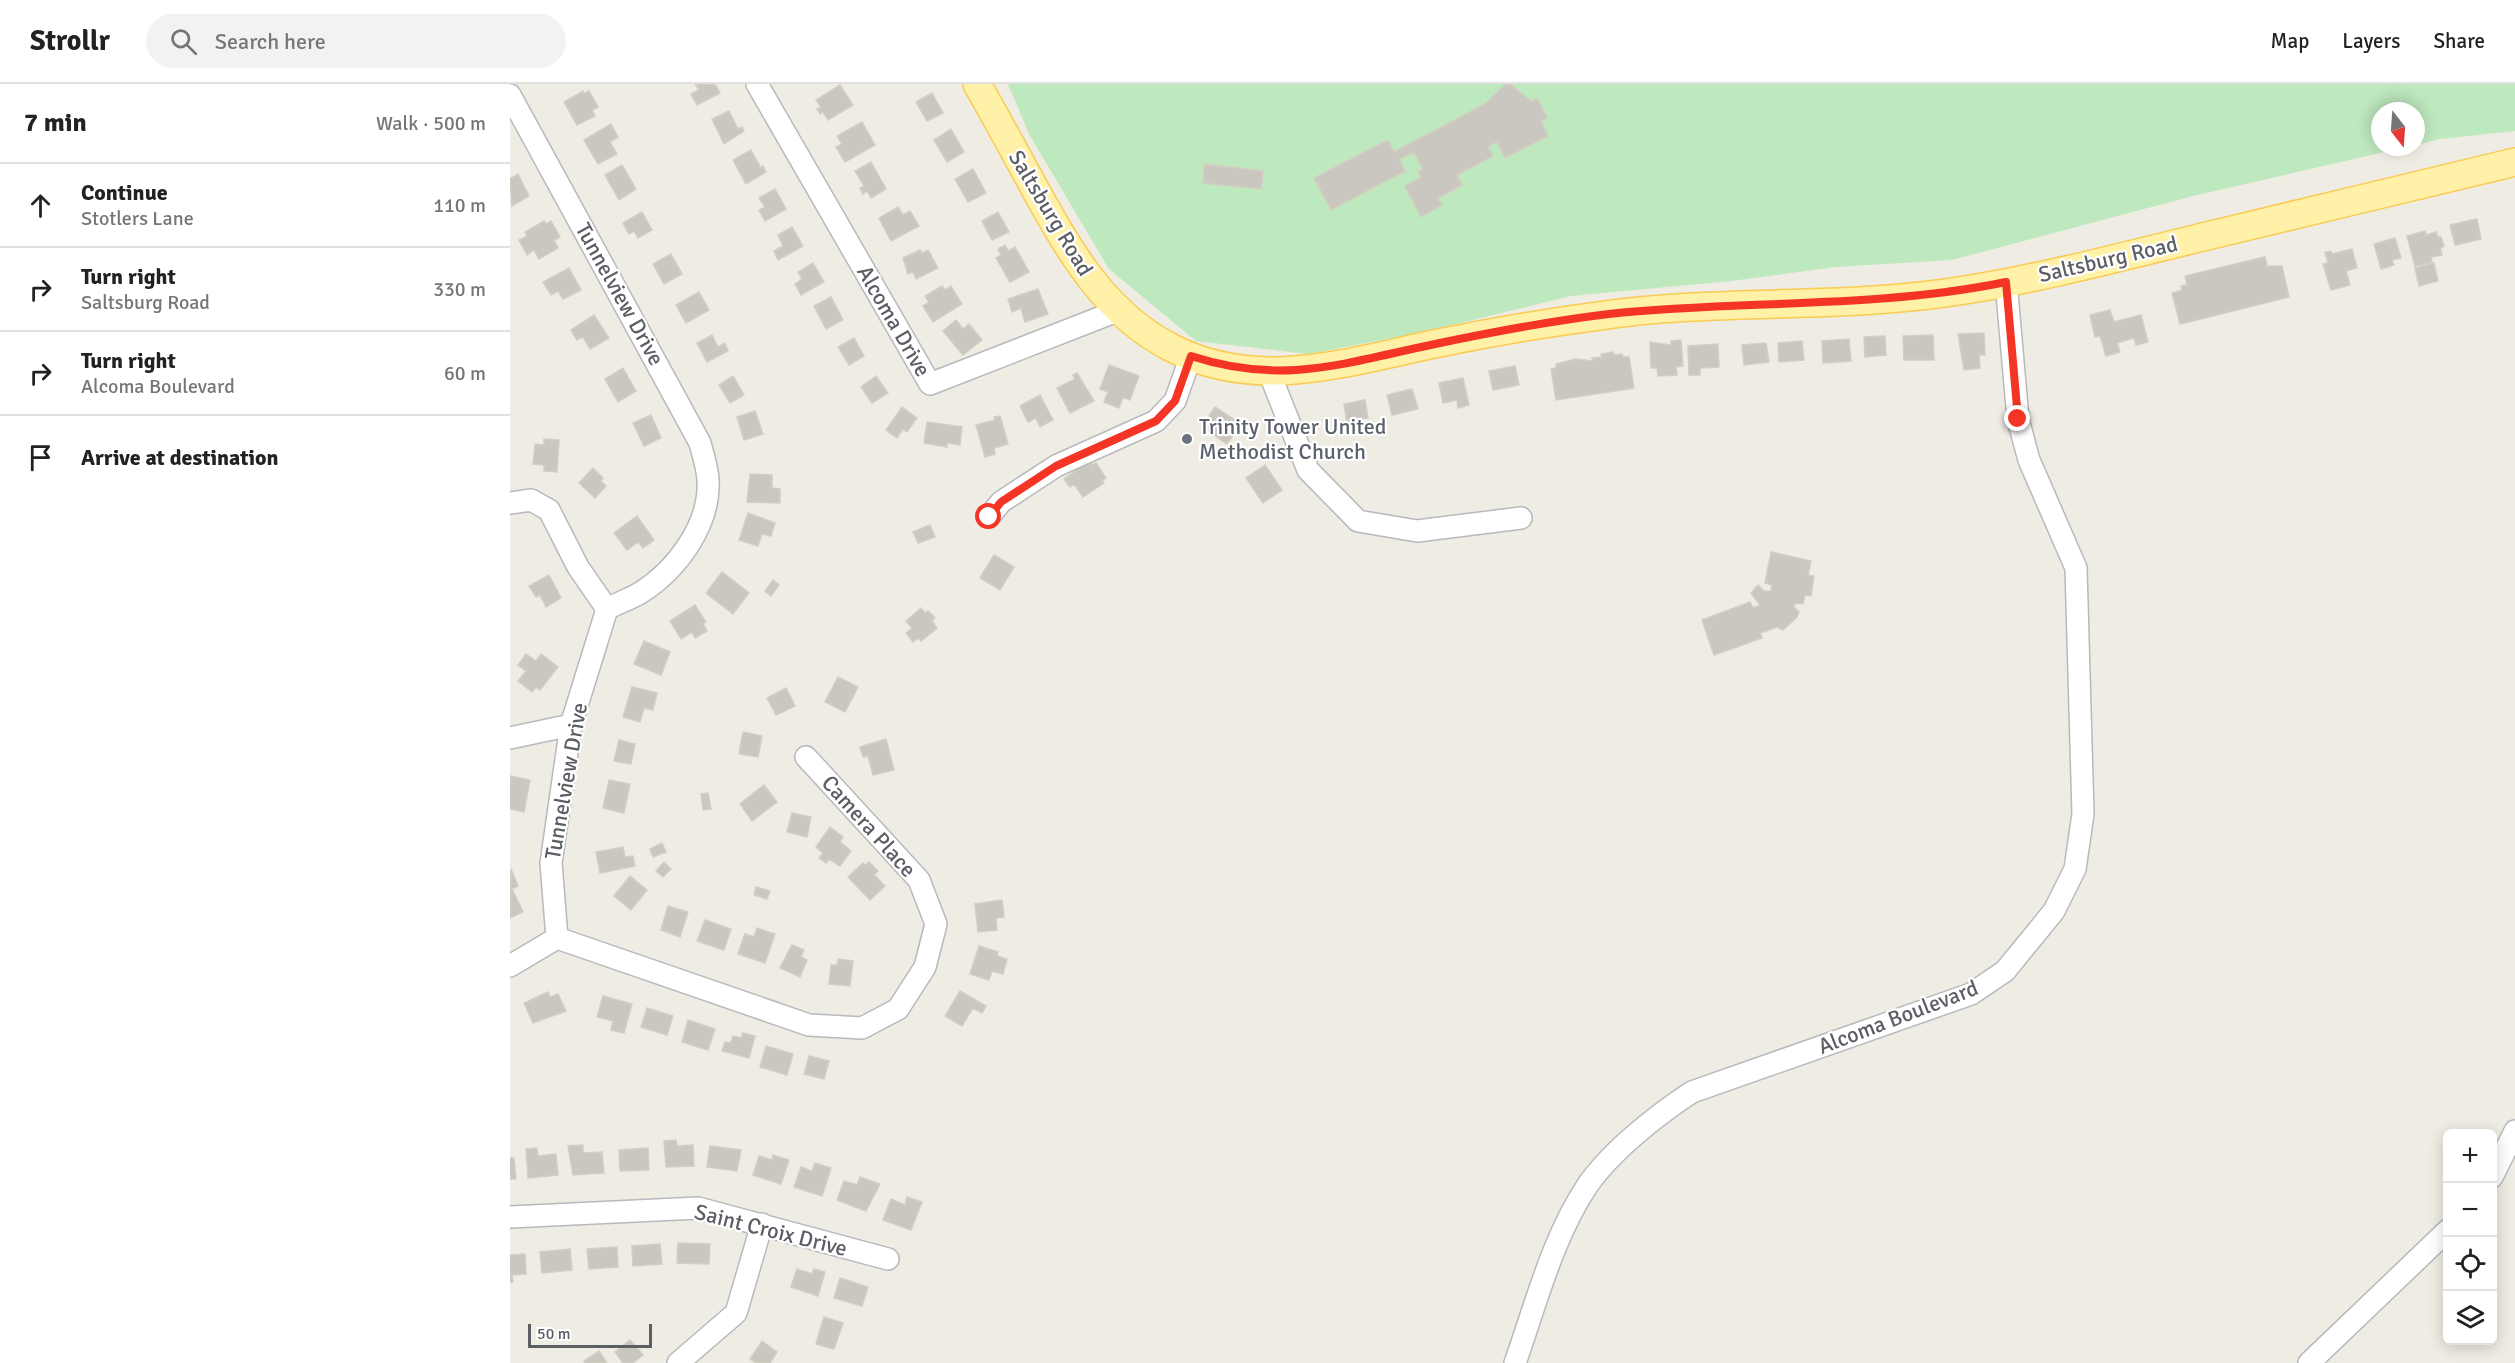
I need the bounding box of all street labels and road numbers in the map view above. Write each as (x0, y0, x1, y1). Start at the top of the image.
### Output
street label: Saltsburg Road (1003, 145, 1099, 281)
street label: Tunnelview Drive (570, 218, 670, 370)
street label: Saltsburg Road (2036, 230, 2180, 288)
street label: Alcoma Drive (851, 261, 937, 381)
street label: Tunnelview Drive (539, 701, 593, 861)
street label: Camera Place (816, 769, 922, 883)
street label: Alcoma Boulevard (1814, 974, 1982, 1060)
street label: Saint Croix Drive (692, 1198, 850, 1262)

